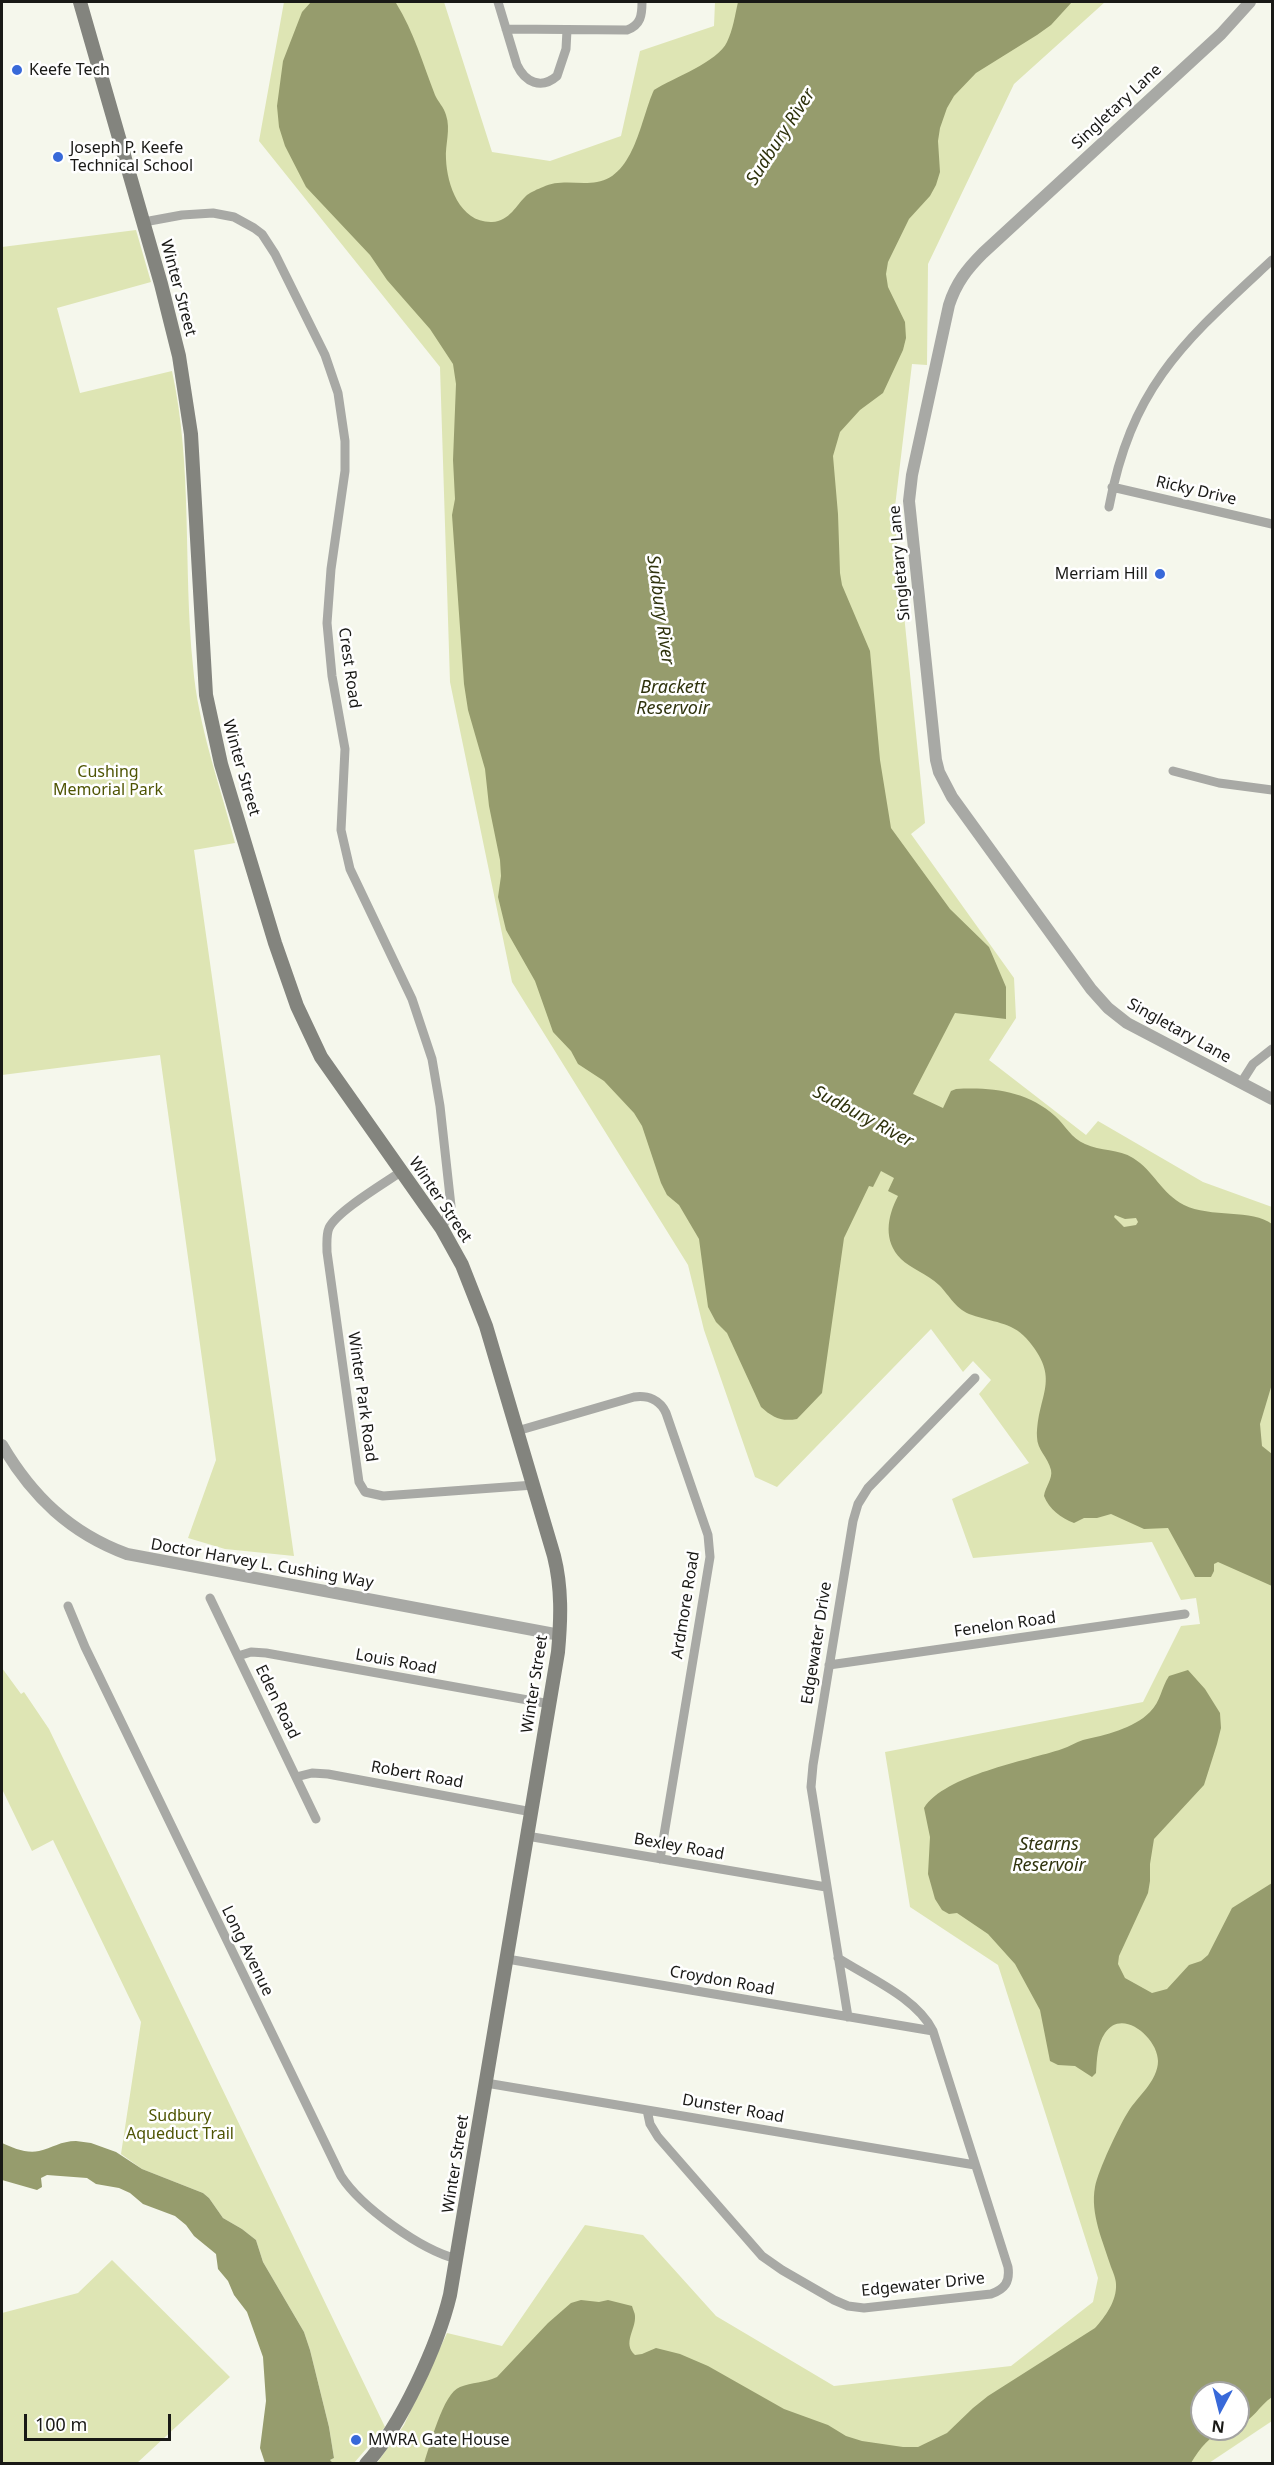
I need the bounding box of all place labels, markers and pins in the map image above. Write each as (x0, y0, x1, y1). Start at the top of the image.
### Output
place label: Keefe Tech (29, 60, 110, 80)
marker: Keefe Tech (10, 63, 24, 77)
place label: Joseph P. Keefe Technical School (70, 138, 193, 176)
marker: Joseph P. Keefe Technical School (51, 150, 65, 164)
place label: Merriam Hill (1055, 564, 1148, 584)
marker: Merriam Hill (1153, 567, 1167, 581)
place label: MWRA Gate House (368, 2430, 509, 2450)
marker: MWRA Gate House (349, 2433, 363, 2447)

